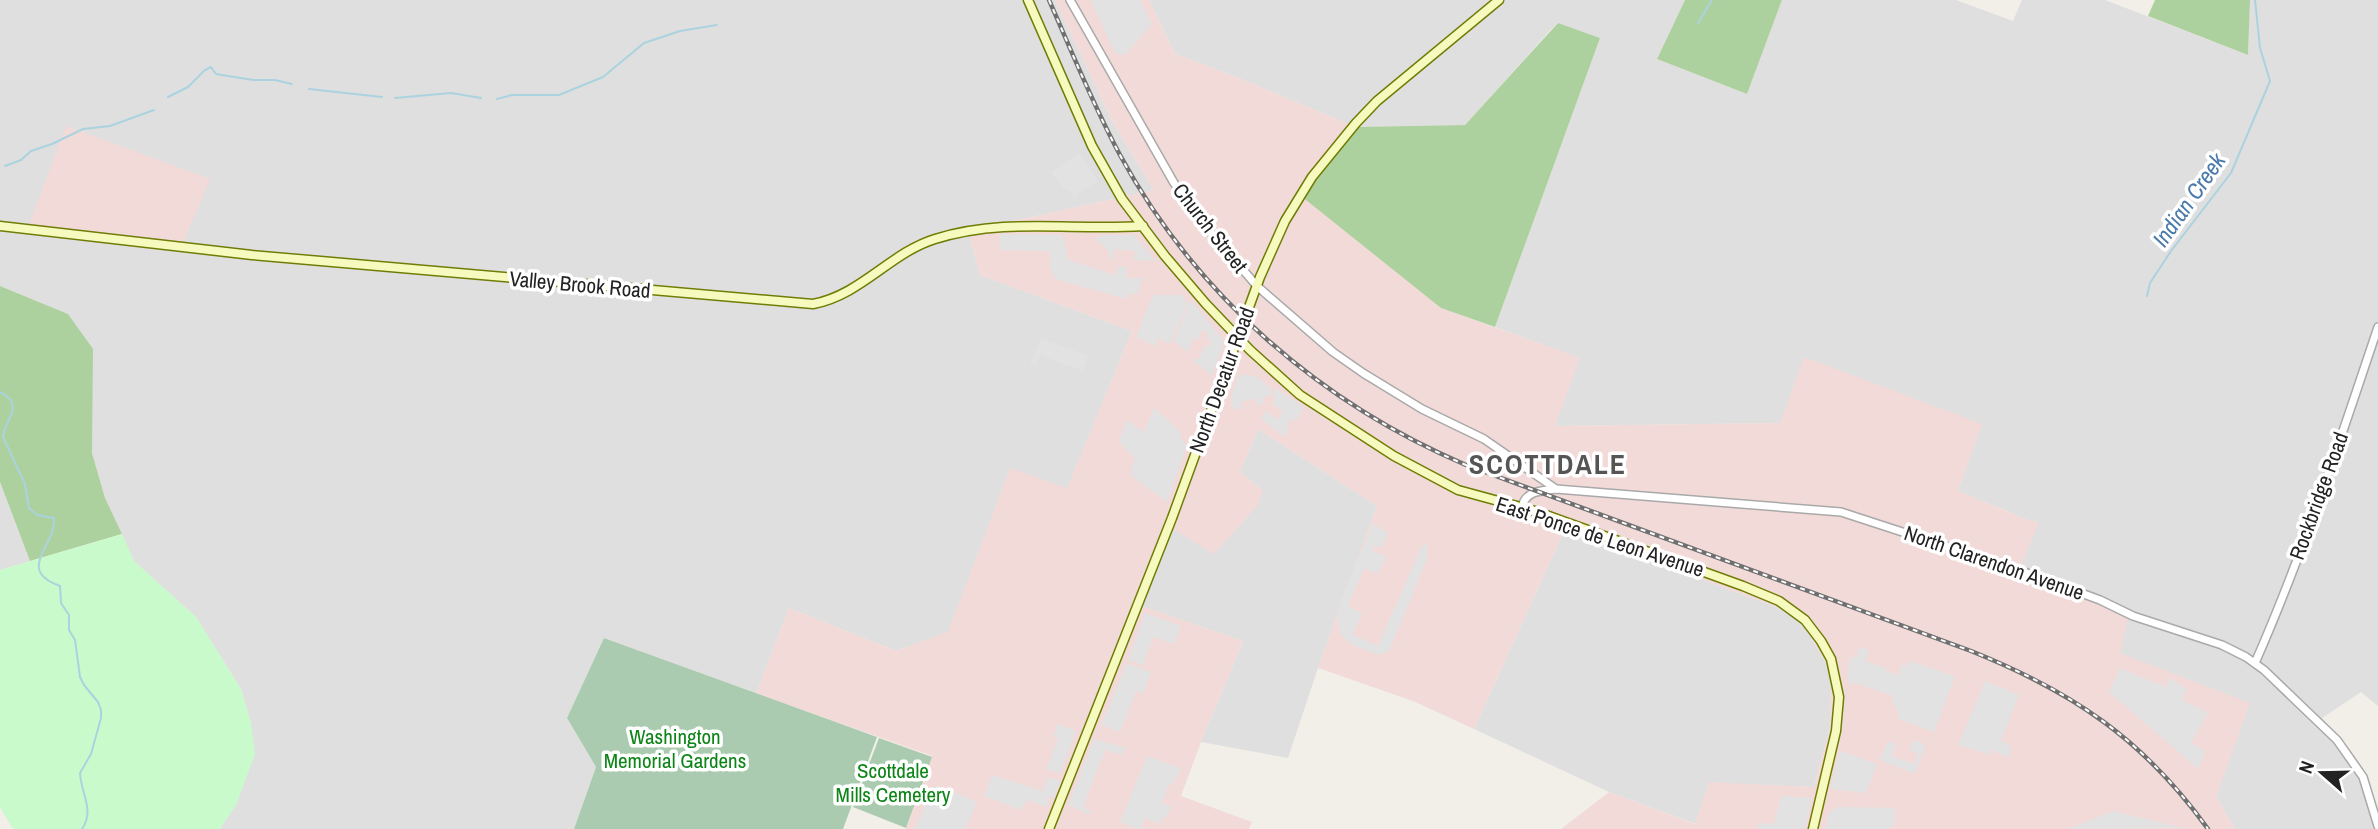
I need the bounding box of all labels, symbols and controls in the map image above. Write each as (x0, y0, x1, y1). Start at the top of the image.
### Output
water label: Indian Creek (2145, 145, 2233, 253)
street label: Church Street (1166, 177, 1255, 279)
street label: Valley Brook Road (508, 264, 652, 305)
street label: North Decatur Road (1182, 303, 1261, 457)
street label: Rockbridge Road (2282, 428, 2355, 564)
district label: SCOTTDALE (1469, 445, 1627, 483)
street label: East Ponce de Leon Avenue (1492, 489, 1708, 584)
street label: North Clarendon Avenue (1900, 518, 2088, 607)
park label: Washington Memorial Gardens (604, 722, 746, 775)
north arrow (2287, 738, 2357, 808)
park label: Scottdale Mills Cemetery (836, 756, 951, 809)
text: N (2292, 757, 2320, 777)

